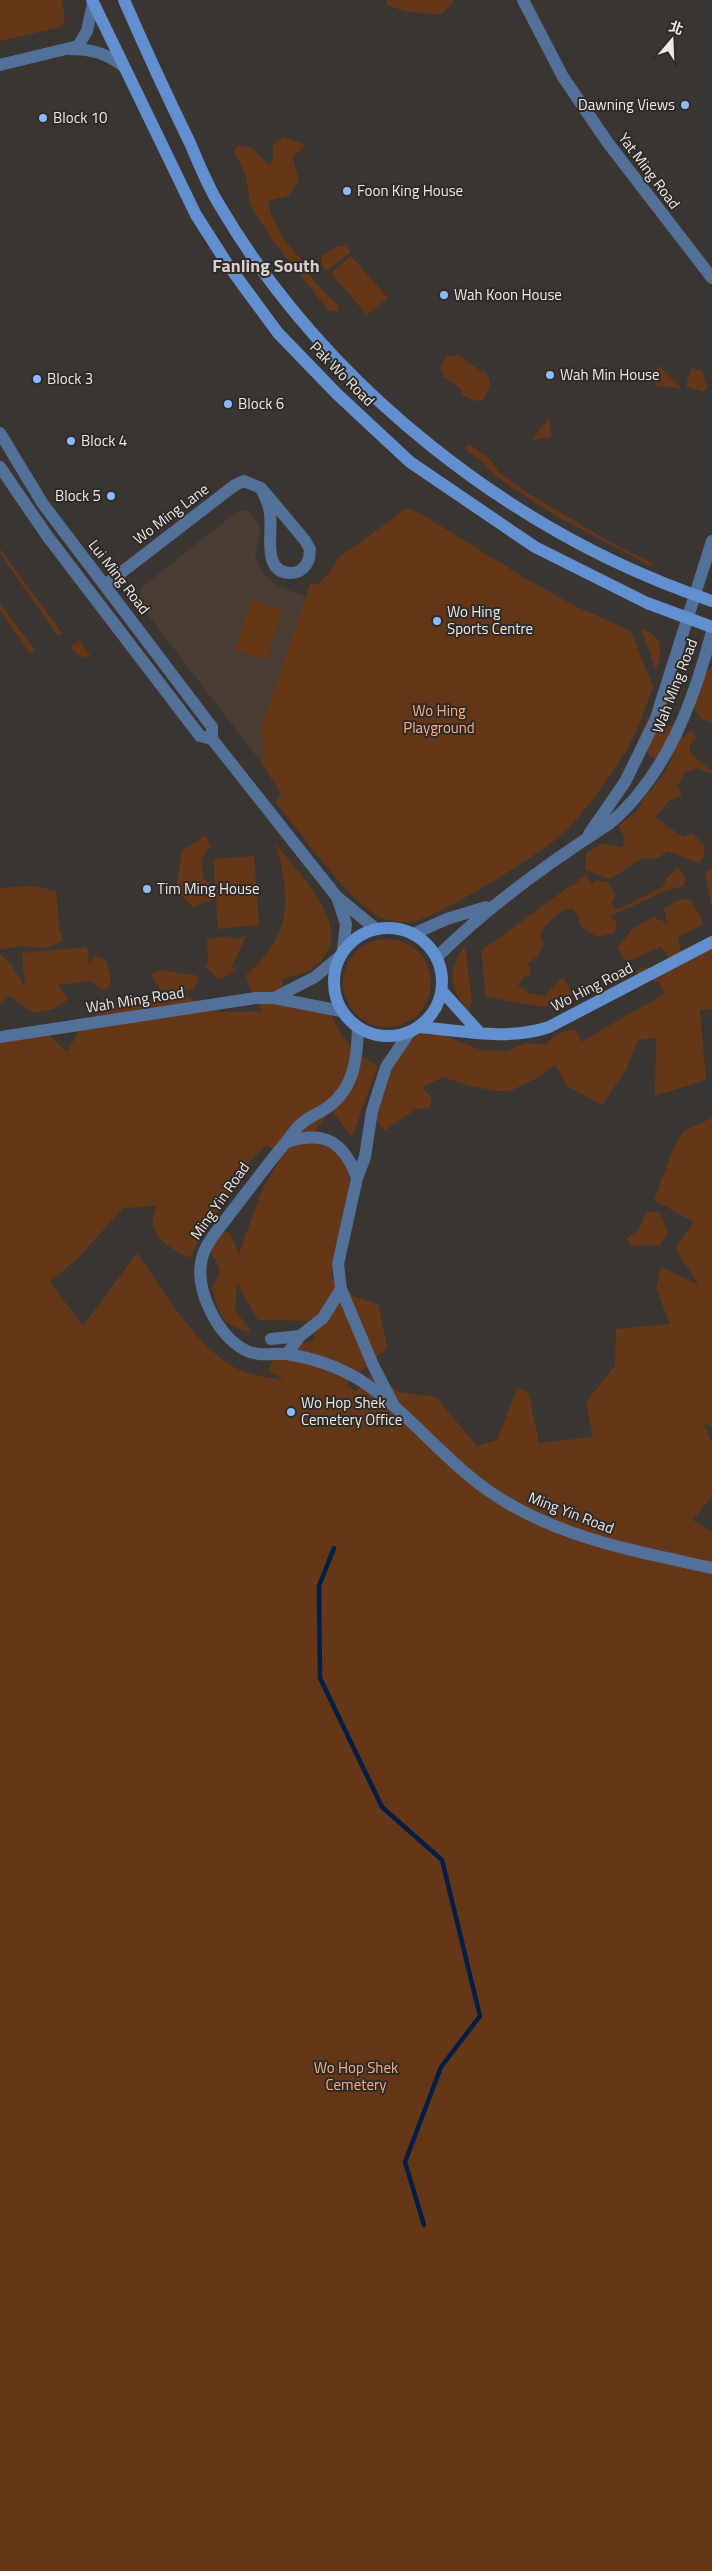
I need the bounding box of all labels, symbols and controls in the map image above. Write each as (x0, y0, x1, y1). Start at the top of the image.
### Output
north arrow (647, 15, 697, 65)
text: 北 (666, 15, 686, 39)
place label: Dawning Views (578, 93, 675, 116)
marker: Dawning Views (679, 99, 691, 111)
place label: Block 10 (53, 106, 107, 129)
marker: Block 10 (37, 112, 49, 124)
street label: Yat Ming Road (613, 128, 686, 214)
place label: Foon King House (357, 179, 463, 202)
marker: Foon King House (341, 185, 353, 197)
district label: Fanling South (212, 252, 320, 279)
place label: Wah Koon House (454, 283, 562, 306)
marker: Wah Koon House (438, 289, 450, 301)
street label: Pak Wo Road (305, 336, 380, 411)
place label: Wah Min House (560, 363, 660, 386)
place label: Block 3 (47, 367, 93, 390)
marker: Wah Min House (544, 369, 556, 381)
marker: Block 3 (31, 373, 43, 385)
place label: Block 6 (238, 392, 284, 415)
marker: Block 6 (222, 398, 234, 410)
place label: Block 4 (81, 429, 127, 452)
marker: Block 4 (65, 435, 77, 447)
street label: Wo Ming Lane (128, 477, 213, 550)
place label: Block 5 (55, 484, 101, 507)
marker: Block 5 (105, 490, 117, 502)
street label: Lui Ming Road (83, 535, 156, 619)
place label: Wo Hing Sports Centre (447, 600, 533, 640)
marker: Wo Hing Sports Centre (431, 615, 443, 627)
street label: Wah Ming Road (646, 635, 703, 736)
park label: Wo Hing Playground (403, 699, 475, 739)
place label: Tim Ming House (157, 877, 259, 900)
marker: Tim Ming House (141, 883, 153, 895)
street label: Wo Hing Road (547, 956, 637, 1017)
street label: Wah Ming Road (84, 980, 186, 1019)
street label: Ming Yin Road (184, 1157, 255, 1244)
place label: Wo Hop Shek Cemetery Office (301, 1391, 402, 1431)
marker: Wo Hop Shek Cemetery Office (285, 1406, 297, 1418)
street label: Ming Yin Road (525, 1486, 617, 1539)
park label: Wo Hop Shek Cemetery (314, 2056, 398, 2096)

